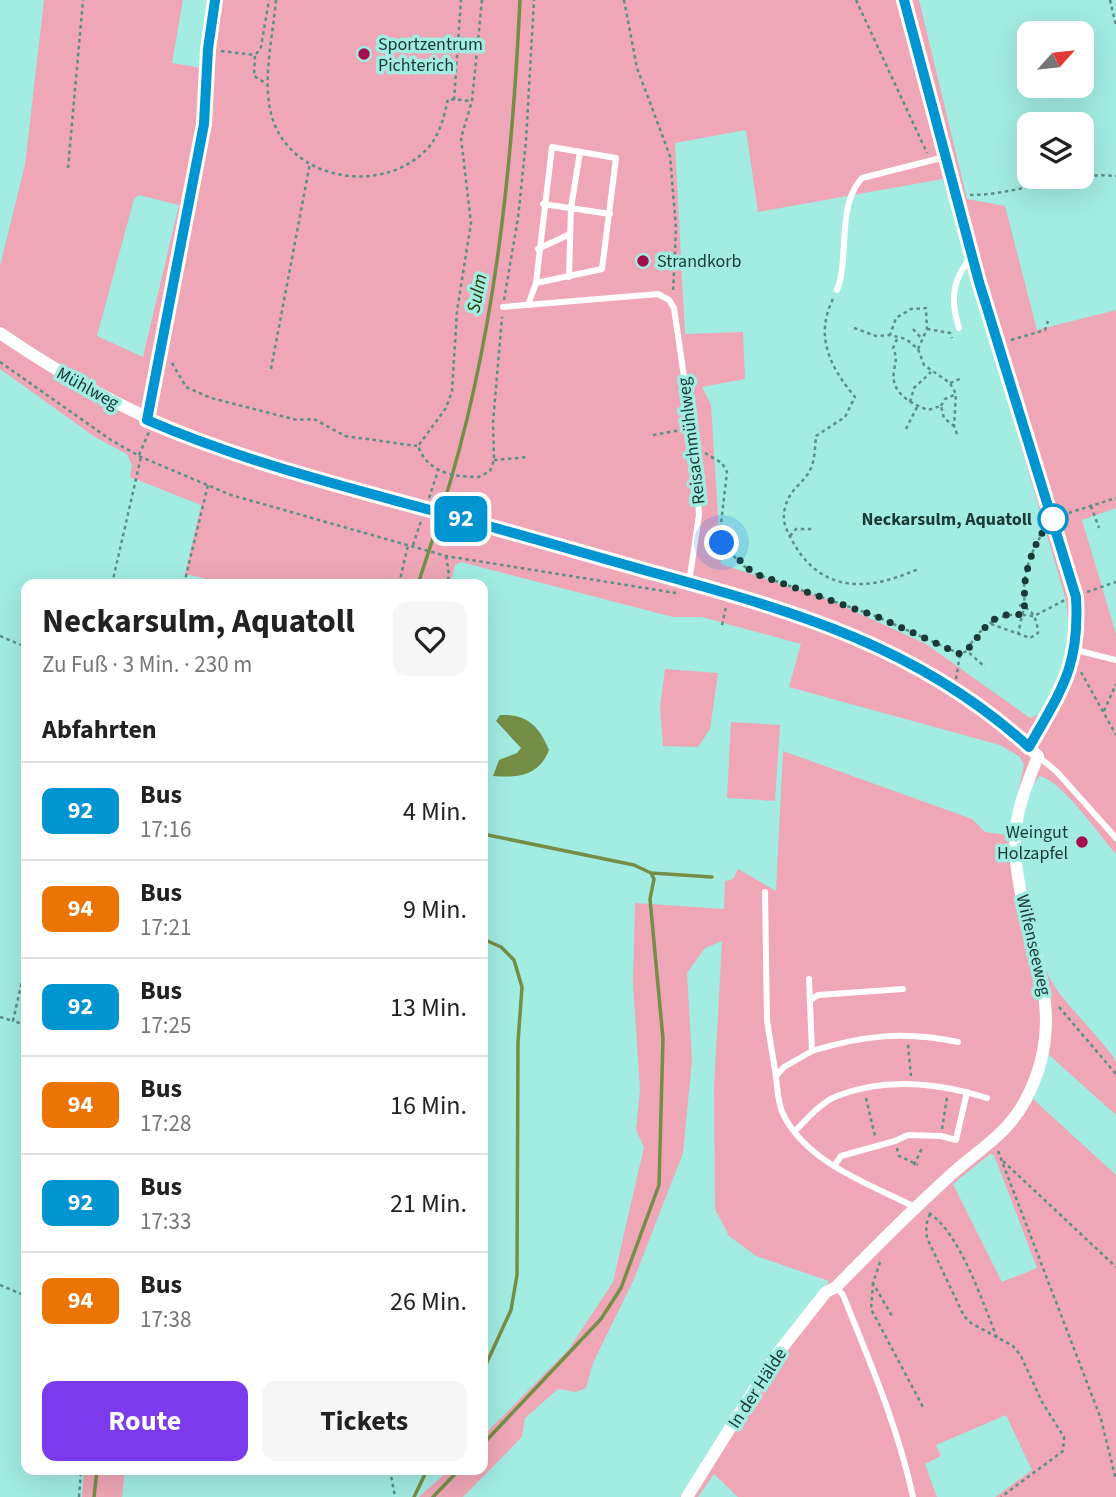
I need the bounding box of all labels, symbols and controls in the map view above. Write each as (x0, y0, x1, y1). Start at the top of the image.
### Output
north arrow (1017, 21, 1094, 98)
map controls (1017, 21, 1094, 189)
place label: Sportzentrum Pichterich (378, 32, 483, 78)
marker: Sportzentrum Pichterich (356, 46, 372, 62)
button: layers (1017, 112, 1094, 189)
place label: Strandkorb (657, 249, 742, 274)
marker: Strandkorb (635, 253, 651, 269)
water label: Sulm (460, 271, 494, 315)
street label: Mühlweg (52, 361, 124, 416)
street label: Reisachmühlweg (671, 376, 712, 506)
line badge: 92 (430, 496, 492, 542)
text: 92 (448, 501, 474, 536)
marker: Neckarsulm, Aquatoll (1038, 504, 1068, 534)
place label: Neckarsulm, Aquatoll (861, 507, 1032, 532)
your location (704, 525, 739, 560)
text: Neckarsulm, Aquatoll (42, 598, 355, 645)
button: heart (393, 602, 467, 676)
text: Zu Fuß · 3 Min. · 230 m (42, 648, 252, 681)
text: Abfahrten (42, 711, 157, 748)
text: Bus (140, 776, 182, 813)
text: 92 (68, 793, 93, 828)
text: 4 Min. (403, 793, 467, 830)
text: 17:16 (140, 813, 191, 846)
place label: Weingut Holzapfel (997, 820, 1068, 866)
marker: Weingut Holzapfel (1074, 834, 1090, 850)
text: Bus (140, 874, 182, 911)
text: 94 (68, 891, 93, 926)
text: 9 Min. (403, 891, 467, 928)
street label: Wilfenseeweg (1010, 892, 1057, 998)
text: 17:21 (140, 911, 191, 944)
text: Bus (140, 972, 182, 1009)
text: 92 (68, 989, 93, 1024)
text: 13 Min. (390, 989, 467, 1026)
text: 17:25 (140, 1009, 191, 1042)
text: Bus (140, 1070, 182, 1107)
text: 94 (68, 1087, 93, 1122)
text: 16 Min. (390, 1087, 467, 1124)
text: 17:28 (140, 1107, 191, 1140)
text: Bus (140, 1168, 182, 1205)
text: 92 (68, 1185, 93, 1220)
text: 21 Min. (390, 1185, 467, 1222)
text: 17:33 (140, 1205, 191, 1238)
text: Bus (140, 1266, 182, 1303)
text: 94 (68, 1283, 93, 1318)
text: 26 Min. (390, 1283, 467, 1320)
text: 17:38 (140, 1303, 191, 1336)
street label: In der Hälde (722, 1343, 793, 1433)
button: Route (42, 1381, 248, 1461)
button: Tickets (262, 1381, 467, 1461)

